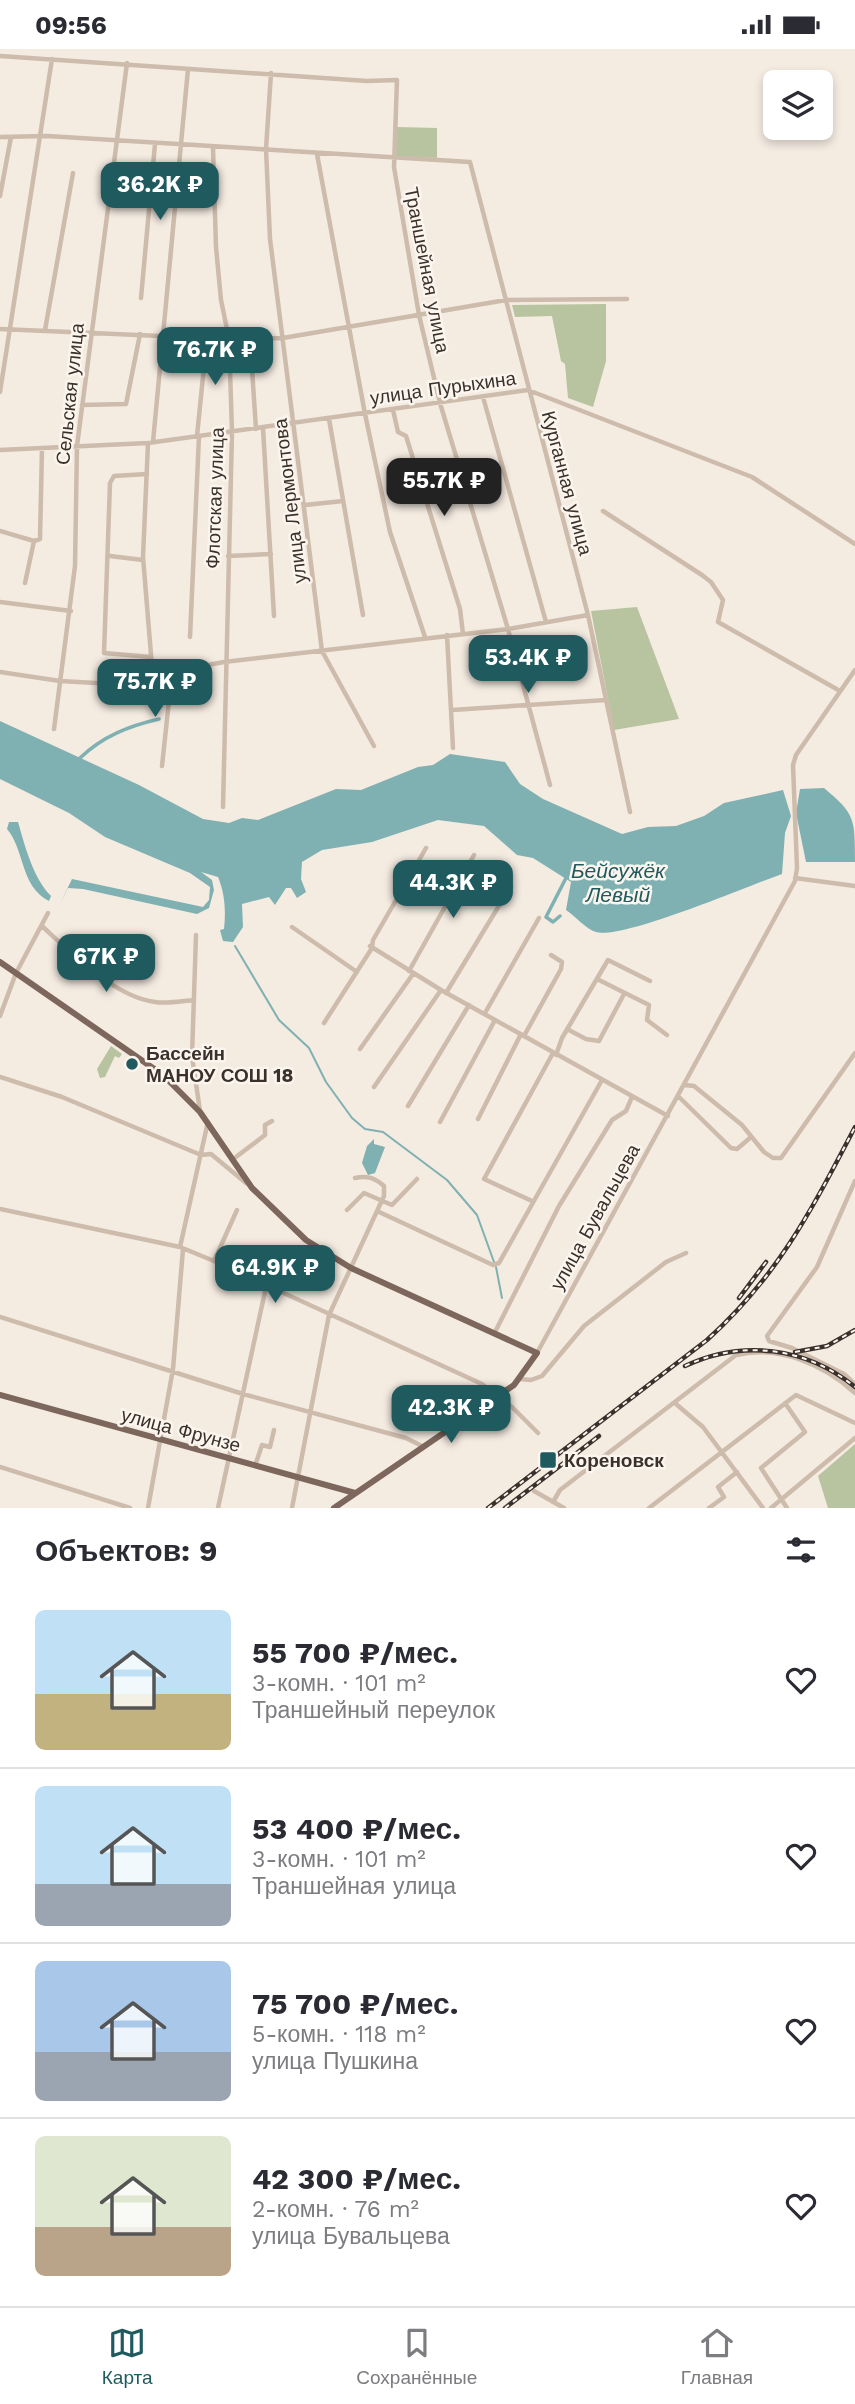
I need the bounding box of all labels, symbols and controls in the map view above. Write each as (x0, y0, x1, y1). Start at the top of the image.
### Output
text: 09:56 (35, 10, 107, 40)
map controls (763, 70, 833, 140)
button: layers (763, 70, 833, 140)
pin: 36.2K ₽ (95, 163, 225, 222)
text: 36.2K ₽ (117, 171, 203, 198)
street label: Траншейная улица (400, 185, 454, 355)
street label: Сельская улица (51, 322, 89, 466)
pin: 76.7K ₽ (150, 327, 280, 387)
text: 76.7K ₽ (173, 336, 257, 363)
street label: улица Пурыхина (369, 366, 518, 410)
street label: Курганная улица (537, 408, 597, 558)
street label: улица Лермонтова (268, 417, 312, 585)
street label: Флотская улица (201, 426, 229, 569)
pin: 55.7K ₽ (379, 459, 509, 518)
text: 55.7K ₽ (402, 467, 486, 494)
pin: 53.4K ₽ (463, 635, 593, 695)
text: 53.4K ₽ (485, 644, 571, 671)
pin: 75.7K ₽ (90, 659, 220, 719)
text: 75.7K ₽ (113, 668, 197, 695)
water label: Бейсужёк Левый (571, 858, 666, 907)
pin: 44.3K ₽ (388, 861, 518, 920)
text: 44.3K ₽ (409, 869, 497, 896)
pin: 67K ₽ (57, 935, 155, 994)
text: 67K ₽ (73, 943, 139, 970)
place label: Бассейн МАНОУ СОШ 18 (146, 1042, 293, 1087)
marker: Бассейн МАНОУ СОШ 18 (124, 1056, 140, 1072)
street label: улица Бувальцева (545, 1140, 645, 1294)
pin: 64.9K ₽ (210, 1245, 340, 1305)
text: 64.9K ₽ (231, 1254, 319, 1281)
pin: 42.3K ₽ (386, 1385, 516, 1445)
text: 42.3K ₽ (408, 1394, 494, 1421)
street label: улица Фрунзе (119, 1403, 243, 1457)
place label: Кореновск (564, 1449, 664, 1472)
marker: Кореновск (538, 1450, 558, 1470)
icon: filters (782, 1531, 820, 1569)
text: Объектов: 9 (35, 1533, 218, 1568)
text: 55 700 ₽/мес. (252, 1635, 458, 1670)
icon: home (91, 1638, 175, 1722)
icon: heart (782, 1661, 820, 1699)
text: 3-комн. · 101 m² (252, 1670, 426, 1697)
text: Траншейный переулок (252, 1697, 495, 1724)
text: 53 400 ₽/мес. (252, 1811, 461, 1846)
icon: home (91, 1814, 175, 1898)
icon: heart (782, 1837, 820, 1875)
text: 3-комн. · 101 m² (252, 1846, 426, 1873)
text: Траншейная улица (252, 1873, 456, 1900)
text: 75 700 ₽/мес. (252, 1986, 458, 2021)
icon: home (91, 1989, 175, 2073)
icon: heart (782, 2012, 820, 2050)
text: 5-комн. · 118 m² (252, 2021, 426, 2048)
text: улица Пушкина (252, 2048, 418, 2075)
text: 42 300 ₽/мес. (252, 2161, 461, 2196)
icon: home (91, 2164, 175, 2248)
icon: heart (782, 2187, 820, 2225)
text: 2-комн. · 76 m² (252, 2196, 419, 2223)
text: улица Бувальцева (252, 2223, 450, 2250)
tab: Карта (102, 2324, 153, 2389)
tab: Сохранённые (356, 2324, 477, 2389)
tab: Главная (681, 2324, 753, 2389)

